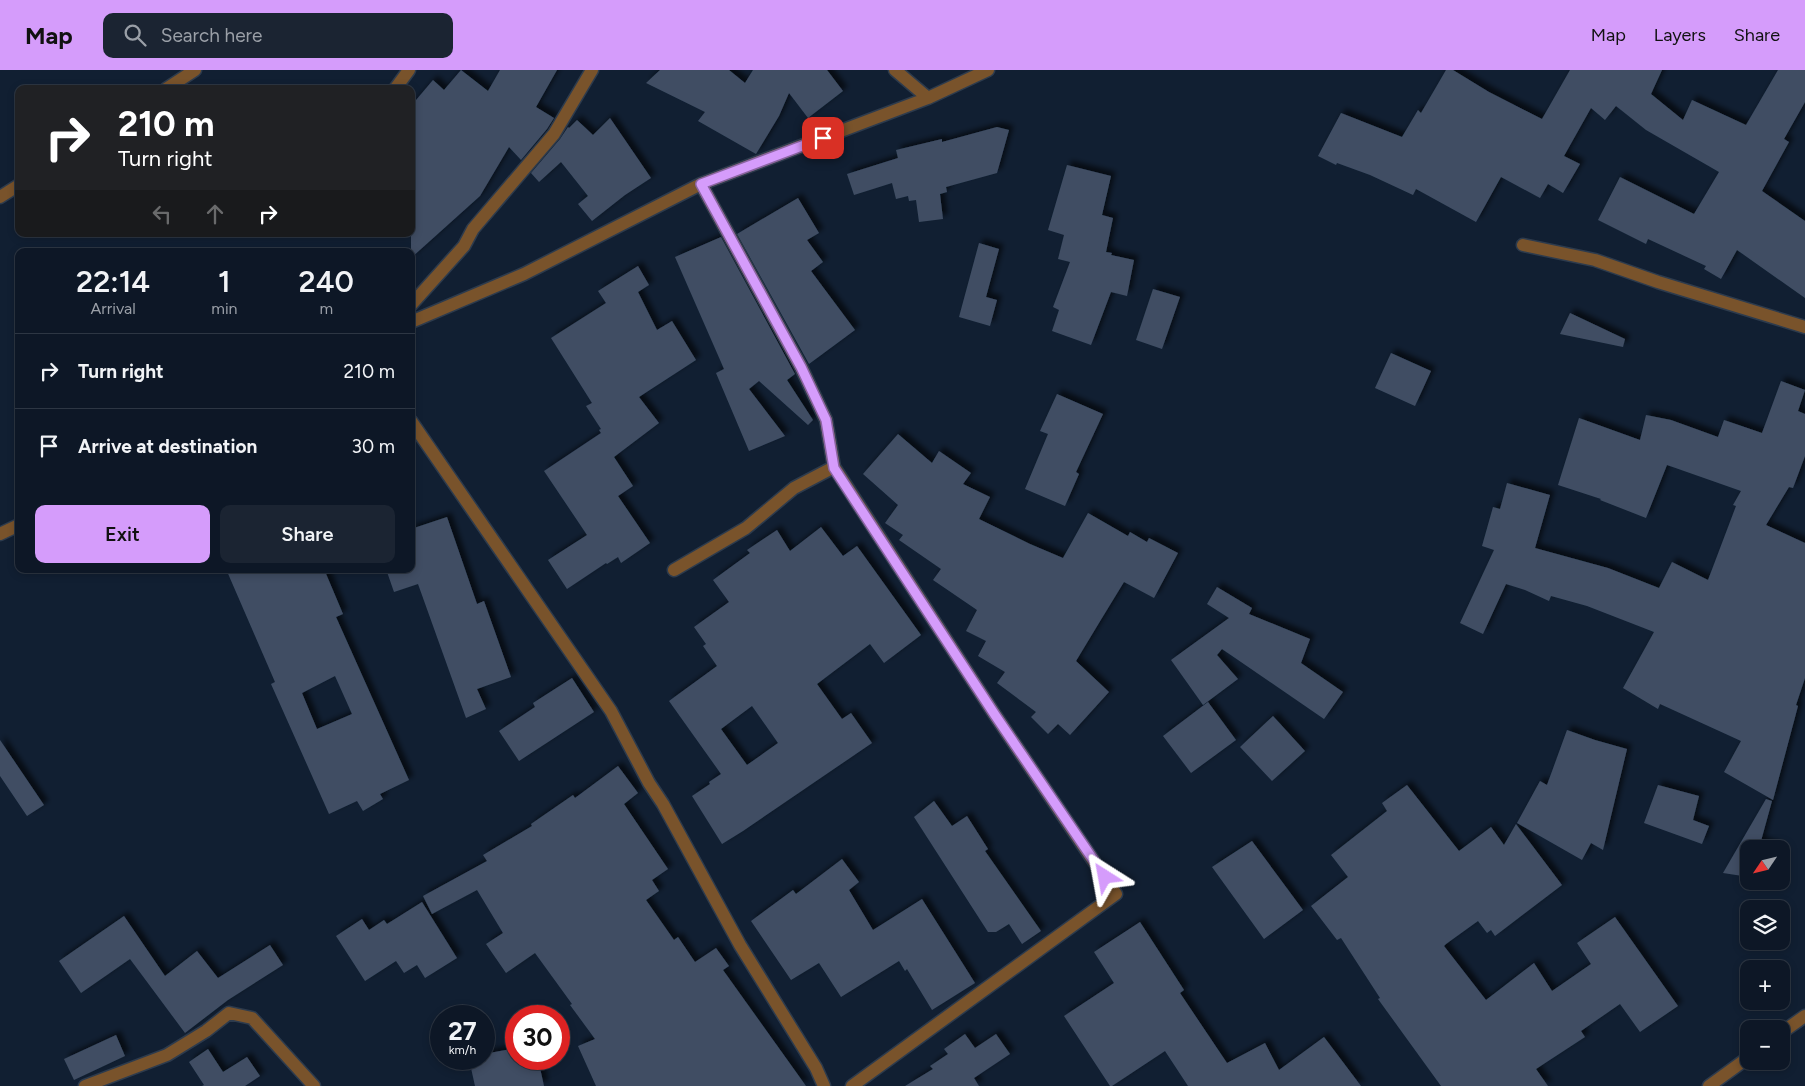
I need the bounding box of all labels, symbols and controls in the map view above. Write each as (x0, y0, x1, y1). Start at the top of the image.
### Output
search box (103, 13, 453, 58)
text: Map (25, 21, 73, 50)
icon: search (121, 21, 149, 49)
text: Search here (161, 24, 262, 47)
text: Map (1591, 24, 1626, 46)
text: Layers (1654, 24, 1706, 46)
text: Share (1734, 24, 1780, 46)
text: 210 m (118, 103, 215, 145)
icon: right (35, 105, 100, 170)
pin (802, 117, 844, 159)
icon: arrive (809, 124, 837, 152)
text: Turn right (118, 145, 213, 172)
icon: left (148, 200, 176, 228)
icon: ahead (201, 200, 229, 228)
icon: right (254, 200, 282, 228)
text: 22:14 (76, 263, 150, 300)
text: 1 (218, 263, 231, 300)
text: 240 (299, 263, 354, 300)
text: Arrival (91, 299, 136, 318)
text: min (211, 299, 238, 318)
text: m (319, 299, 333, 318)
icon: right (35, 357, 63, 385)
text: Turn right (78, 360, 164, 383)
text: 210 m (343, 360, 395, 383)
icon: arrive (35, 432, 63, 460)
text: Arrive at destination (78, 435, 257, 458)
text: 30 m (352, 435, 395, 458)
button: Exit (35, 505, 210, 563)
button: Share (220, 505, 395, 563)
north arrow (1740, 840, 1790, 890)
map controls (1740, 840, 1790, 1070)
position arrow (1078, 850, 1130, 902)
button: layers (1740, 900, 1790, 950)
button: + (1740, 960, 1790, 1010)
speed limit sign: 30 (505, 1005, 570, 1070)
text: 27 (448, 1016, 477, 1046)
button: − (1740, 1020, 1790, 1070)
text: km/h (449, 1043, 476, 1057)

